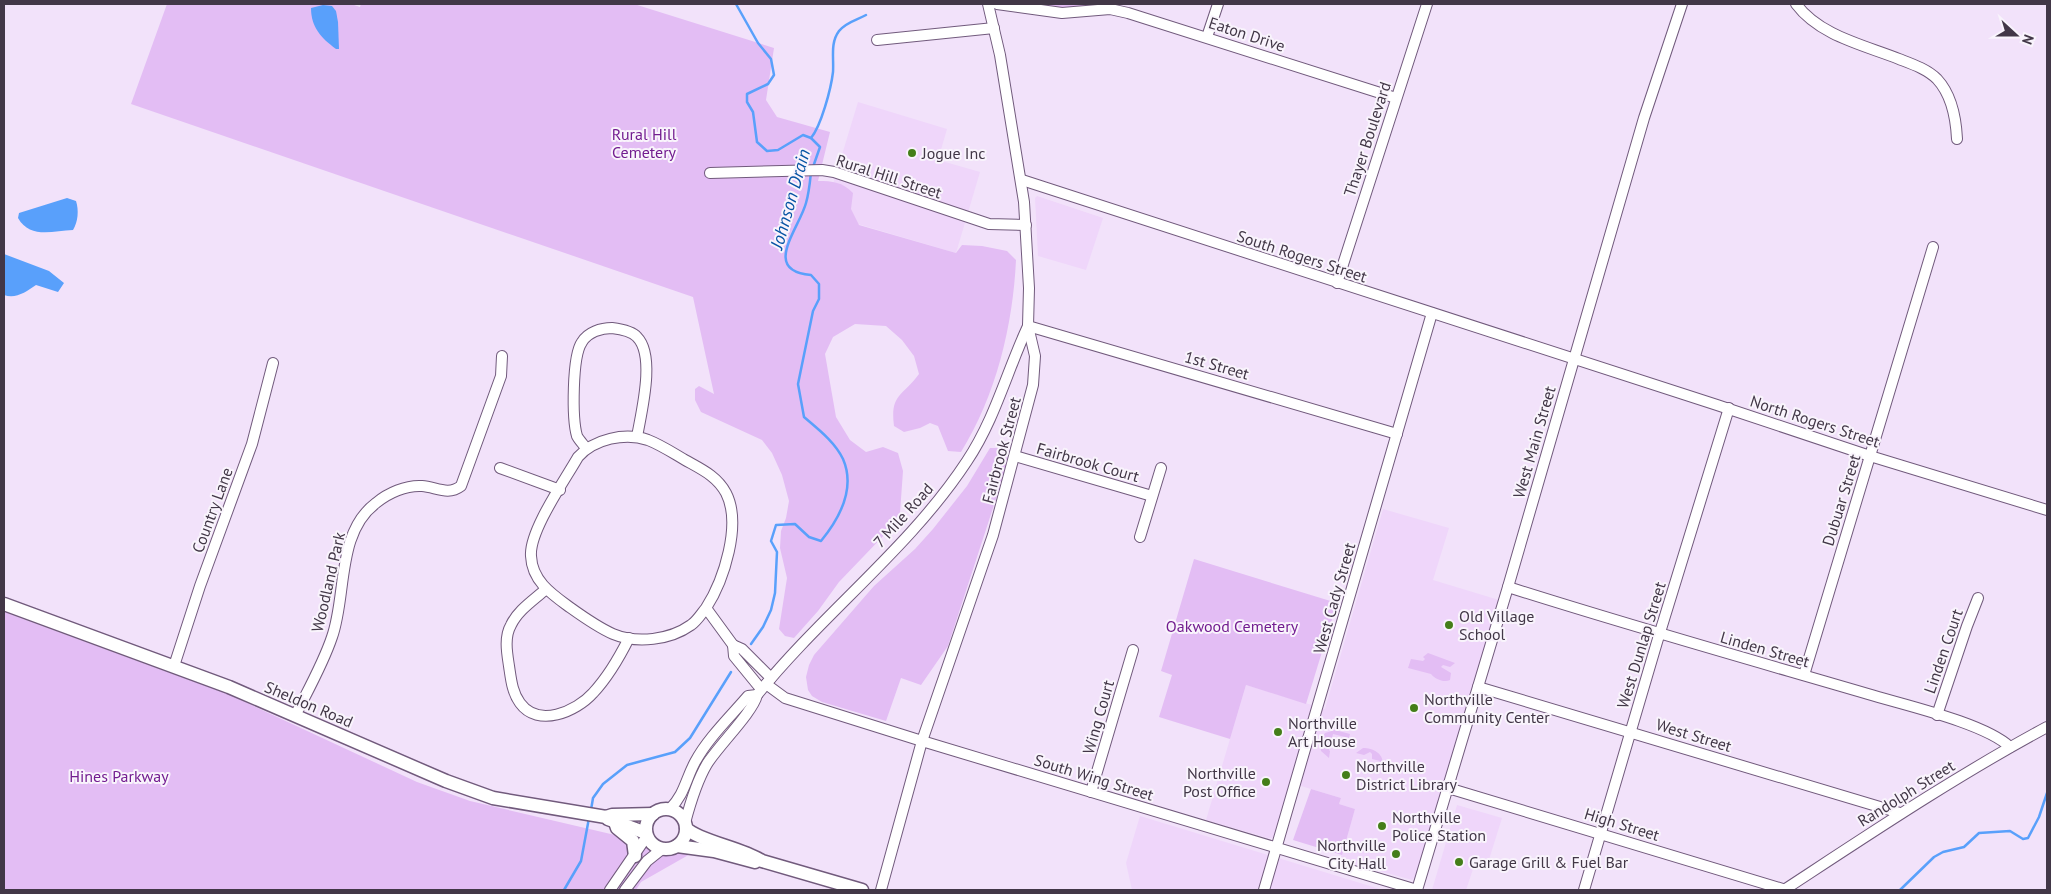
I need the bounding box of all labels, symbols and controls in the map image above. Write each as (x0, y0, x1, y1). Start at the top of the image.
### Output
north arrow (1991, 10, 2041, 60)
street label: Eaton Drive (1206, 12, 1288, 56)
text: N (2018, 32, 2038, 47)
street label: Thayer Boulevard (1339, 79, 1395, 199)
park label: Rural Hill Cemetery (612, 124, 677, 162)
place label: Jogue Inc (921, 143, 985, 163)
water label: Johnson Drain (764, 146, 815, 254)
marker: Jogue Inc (906, 147, 918, 159)
street label: Rural Hill Street (834, 150, 945, 203)
street label: South Rogers Street (1234, 226, 1370, 287)
street label: 1st Street (1183, 346, 1252, 384)
street label: West Main Street (1508, 383, 1560, 500)
street label: North Rogers Street (1748, 391, 1883, 452)
street label: Fairbrook Street (977, 394, 1025, 505)
street label: Fairbrook Court (1034, 438, 1142, 486)
street label: Dubuar Street (1818, 451, 1865, 548)
street label: Country Lane (187, 465, 237, 555)
street label: 7 Mile Road (869, 479, 937, 551)
street label: Woodland Park (307, 530, 349, 634)
street label: West Cady Street (1309, 540, 1360, 656)
street label: West Dunlap Street (1612, 579, 1670, 711)
place label: Old Village School (1459, 606, 1534, 644)
street label: Linden Court (1919, 606, 1967, 696)
park label: Oakwood Cemetery (1166, 616, 1299, 636)
marker: Old Village School (1443, 619, 1455, 631)
street label: Linden Street (1718, 627, 1812, 671)
street label: Sheldon Road (262, 676, 356, 732)
street label: Wing Court (1078, 677, 1118, 756)
place label: Northville Community Center (1424, 689, 1550, 727)
marker: Northville Community Center (1408, 702, 1420, 714)
place label: Northville Art House (1288, 713, 1357, 751)
street label: West Street (1654, 714, 1735, 756)
marker: Northville Art House (1272, 726, 1284, 738)
street label: South Wing Street (1032, 749, 1157, 805)
street label: Randolph Street (1854, 755, 1959, 831)
place label: Northville District Library (1356, 756, 1458, 794)
place label: Northville Post Office (1183, 763, 1256, 801)
park label: Hines Parkway (69, 766, 169, 786)
marker: Northville District Library (1340, 769, 1352, 781)
marker: Northville Post Office (1260, 776, 1272, 788)
street label: High Street (1582, 803, 1663, 845)
place label: Northville Police Station (1392, 807, 1486, 845)
marker: Northville Police Station (1376, 820, 1388, 832)
place label: Northville City Hall (1317, 835, 1386, 873)
marker: Northville City Hall (1390, 848, 1402, 860)
place label: Garage Grill & Fuel Bar (1469, 852, 1629, 872)
marker: Garage Grill & Fuel Bar (1453, 856, 1465, 868)

